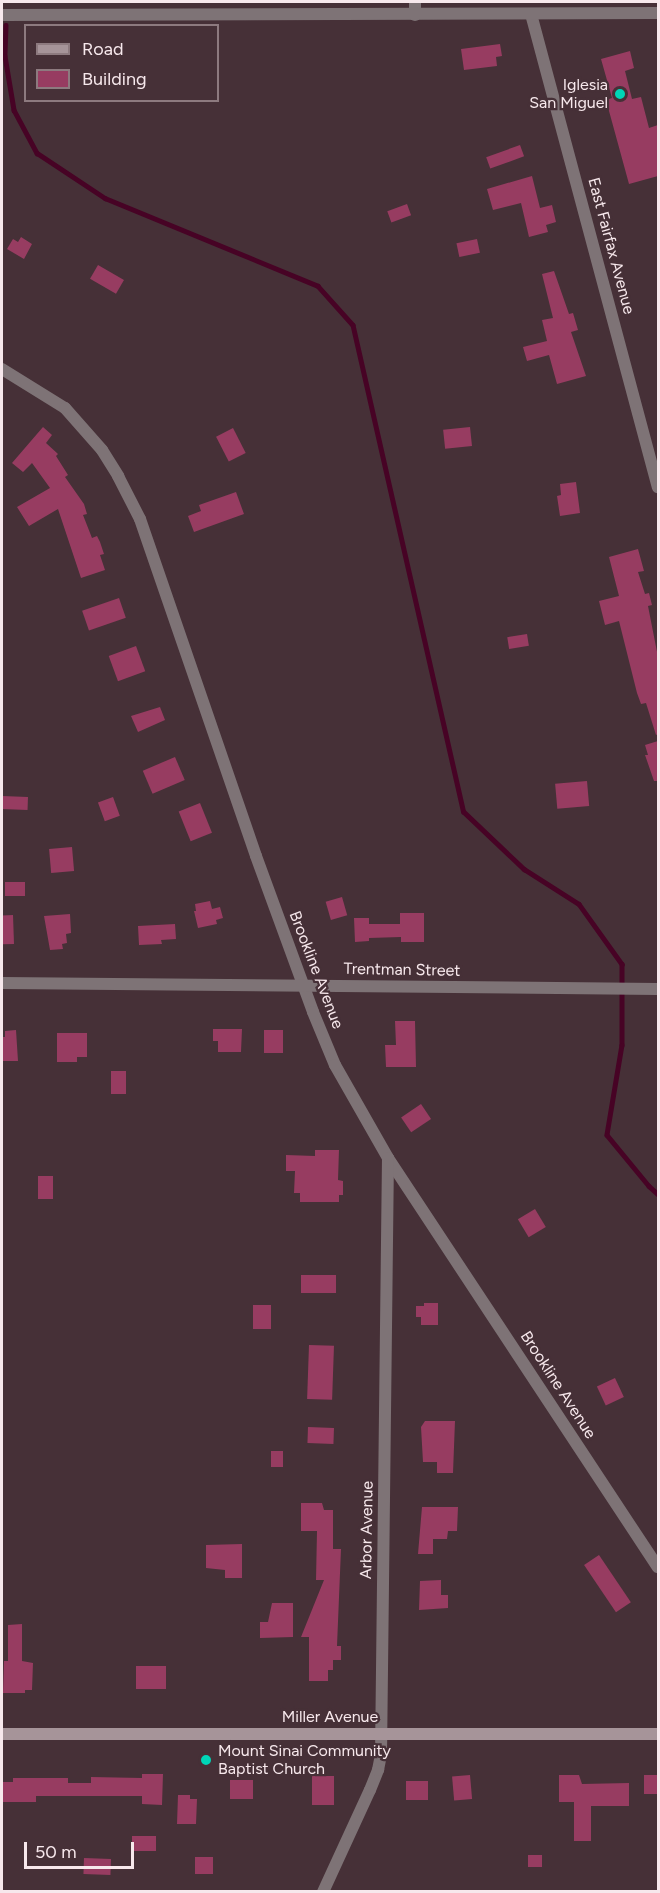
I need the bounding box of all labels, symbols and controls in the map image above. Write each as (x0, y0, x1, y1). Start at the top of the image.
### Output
legend (24, 24, 219, 102)
text: Road (82, 38, 123, 60)
text: Building (82, 68, 147, 90)
place label: Iglesia San Miguel (529, 75, 608, 113)
marker: Iglesia San Miguel (613, 87, 627, 101)
street label: East Fairfax Avenue (584, 176, 638, 316)
street label: Brookline Avenue (285, 908, 347, 1032)
street label: Trentman Street (344, 959, 460, 981)
street label: Brookline Avenue (516, 1328, 600, 1442)
street label: Arbor Avenue (357, 1481, 377, 1579)
street label: Miller Avenue (282, 1707, 378, 1727)
place label: Mount Sinai Community Baptist Church (218, 1741, 391, 1779)
marker: Mount Sinai Community Baptist Church (199, 1753, 213, 1767)
scale bar (27, 1830, 136, 1868)
text: 50 m (35, 1841, 77, 1863)

